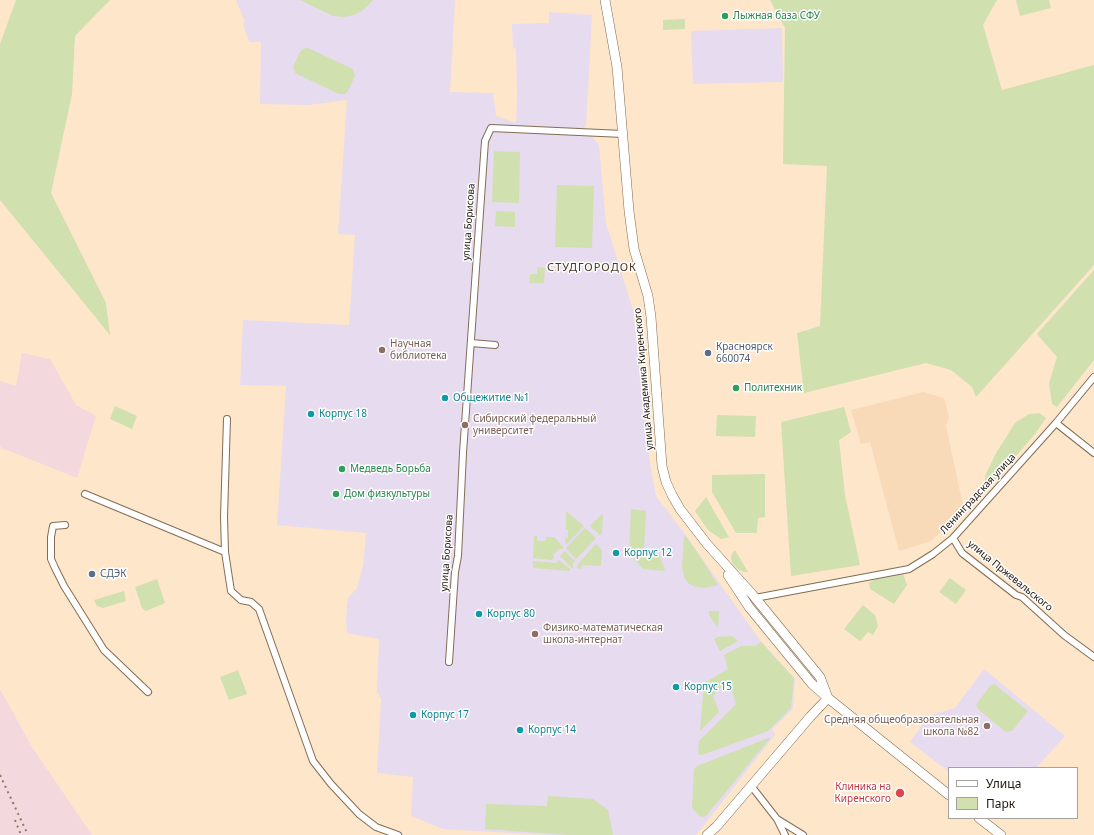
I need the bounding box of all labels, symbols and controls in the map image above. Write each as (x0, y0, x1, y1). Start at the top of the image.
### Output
place label: Лыжная база СФУ (733, 10, 820, 22)
marker: Лыжная база СФУ (720, 11, 730, 21)
street label: улица Борисова (460, 183, 478, 261)
district label: СТУДГОРОДОК (547, 261, 637, 275)
street label: улица Академика Киренского (632, 307, 656, 451)
place label: Научная библиотека (390, 338, 447, 362)
place label: Красноярск 660074 (716, 341, 773, 364)
marker: Научная библиотека (377, 345, 387, 355)
marker: Красноярск 660074 (703, 348, 713, 358)
place label: Политехник (744, 382, 802, 394)
marker: Политехник (731, 383, 741, 393)
place label: Общежитие №1 (453, 392, 530, 404)
marker: Общежитие №1 (440, 393, 450, 403)
place label: Корпус 18 (319, 408, 367, 420)
marker: Корпус 18 (306, 409, 316, 419)
place label: Сибирский федеральный университет (473, 413, 596, 436)
marker: Сибирский федеральный университет (460, 420, 470, 430)
street label: Ленинградская улица (938, 451, 1018, 537)
place label: Медведь Борьба (350, 463, 431, 475)
marker: Медведь Борьба (337, 464, 347, 474)
place label: Дом физкультуры (344, 488, 430, 500)
marker: Дом физкультуры (331, 489, 341, 499)
street label: улица Борисова (438, 514, 456, 592)
street label: улица Пржевальского (965, 538, 1055, 614)
place label: Корпус 12 (624, 547, 672, 559)
marker: Корпус 12 (611, 548, 621, 558)
place label: СДЭК (100, 568, 126, 580)
marker: СДЭК (87, 569, 97, 579)
place label: Корпус 80 (487, 608, 535, 620)
marker: Корпус 80 (474, 609, 484, 619)
place label: Физико-математическая школа-интернат (543, 622, 663, 646)
marker: Физико-математическая школа-интернат (530, 629, 540, 639)
place label: Корпус 15 (684, 681, 732, 693)
marker: Корпус 15 (671, 682, 681, 692)
place label: Корпус 17 (421, 709, 469, 721)
marker: Корпус 17 (408, 710, 418, 720)
place label: Средняя общеобразовательная школа №82 (824, 714, 979, 738)
marker: Средняя общеобразовательная школа №82 (982, 721, 992, 731)
place label: Корпус 14 (528, 724, 576, 736)
marker: Корпус 14 (515, 725, 525, 735)
legend (948, 767, 1078, 819)
text: Улица (986, 775, 1021, 792)
place label: Клиника на Киренского (835, 781, 891, 804)
marker: Клиника на Киренского (894, 787, 906, 799)
text: Парк (986, 795, 1015, 812)

